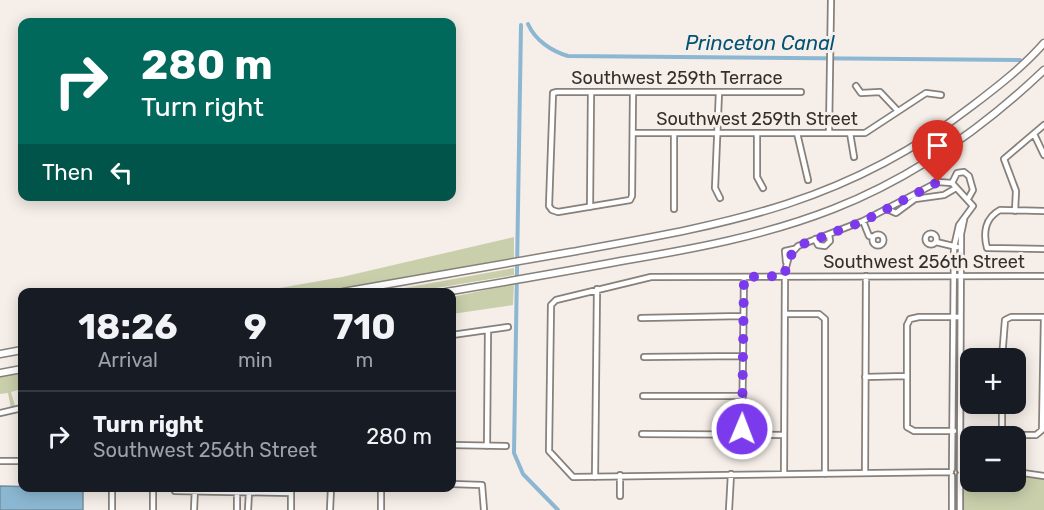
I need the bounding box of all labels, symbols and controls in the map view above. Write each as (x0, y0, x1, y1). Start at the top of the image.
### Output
water label: Princeton Canal (685, 31, 836, 55)
text: 280 m (141, 40, 273, 90)
icon: right (42, 42, 120, 120)
street label: Southwest 259th Terrace (571, 67, 783, 89)
text: Turn right (141, 91, 264, 123)
street label: Southwest 259th Street (656, 108, 858, 130)
pin (912, 120, 963, 182)
icon: arrive (921, 129, 954, 162)
icon: left (105, 156, 138, 189)
text: Then (42, 159, 93, 186)
street label: Southwest 256th Street (823, 251, 1025, 273)
text: 18:26 (78, 305, 178, 348)
text: 9 (244, 305, 267, 348)
text: 710 (333, 305, 396, 348)
text: Arrival (98, 348, 158, 372)
text: min (238, 348, 273, 372)
text: m (355, 348, 373, 372)
map controls (960, 348, 1026, 492)
button: + (960, 348, 1026, 414)
position arrow (710, 397, 774, 461)
text: Turn right (93, 411, 203, 438)
icon: right (42, 420, 75, 453)
text: 280 m (366, 423, 432, 450)
button: − (960, 426, 1026, 492)
text: Southwest 256th Street (93, 438, 317, 462)

